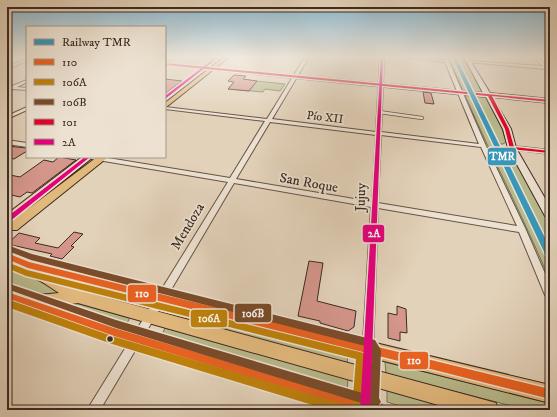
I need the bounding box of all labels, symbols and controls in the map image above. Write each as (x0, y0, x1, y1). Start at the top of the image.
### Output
legend (26, 26, 166, 158)
text: Railway TMR (62, 35, 131, 50)
text: 110 (62, 55, 77, 70)
text: 106A (62, 75, 87, 90)
text: 106B (62, 95, 87, 110)
street label: Pío XII (306, 108, 344, 127)
text: 101 (62, 115, 77, 130)
text: 2A (62, 135, 76, 150)
line badge: TMR (487, 147, 517, 166)
text: TMR (488, 150, 516, 164)
street label: San Roque (278, 169, 340, 197)
street label: Jujuy (351, 182, 371, 214)
street label: Mendoza (167, 200, 209, 253)
line badge: 2A (362, 224, 385, 243)
text: 2A (368, 227, 381, 241)
line badge: 110 (127, 284, 157, 303)
text: 110 (135, 287, 149, 301)
line badge: 106B (234, 303, 272, 323)
text: 106B (242, 307, 264, 321)
line badge: 106A (190, 309, 228, 328)
text: 106A (198, 312, 221, 326)
unlabelled marker (105, 334, 115, 344)
line badge: 110 (399, 351, 429, 370)
text: 110 (407, 354, 421, 368)

